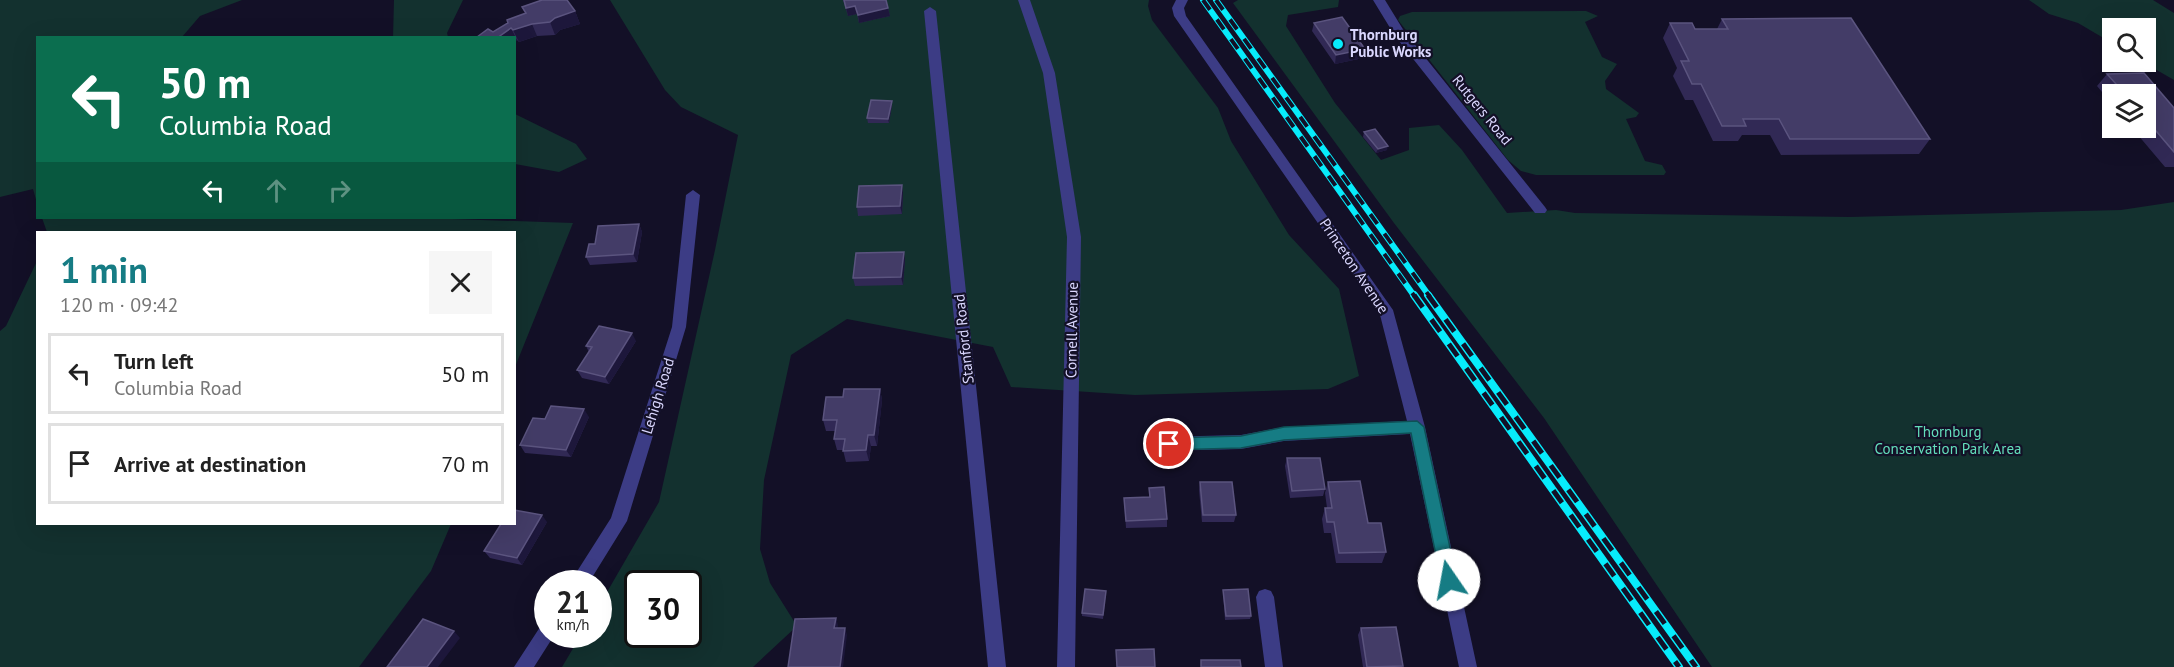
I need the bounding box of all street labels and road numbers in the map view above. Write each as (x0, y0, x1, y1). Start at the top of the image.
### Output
street label: Rutgers Road (1448, 71, 1516, 149)
street label: Princeton Avenue (1316, 214, 1393, 317)
street label: Cornell Avenue (1061, 282, 1082, 378)
street label: Stanford Road (949, 293, 978, 385)
street label: Lehigh Road (637, 355, 678, 436)

